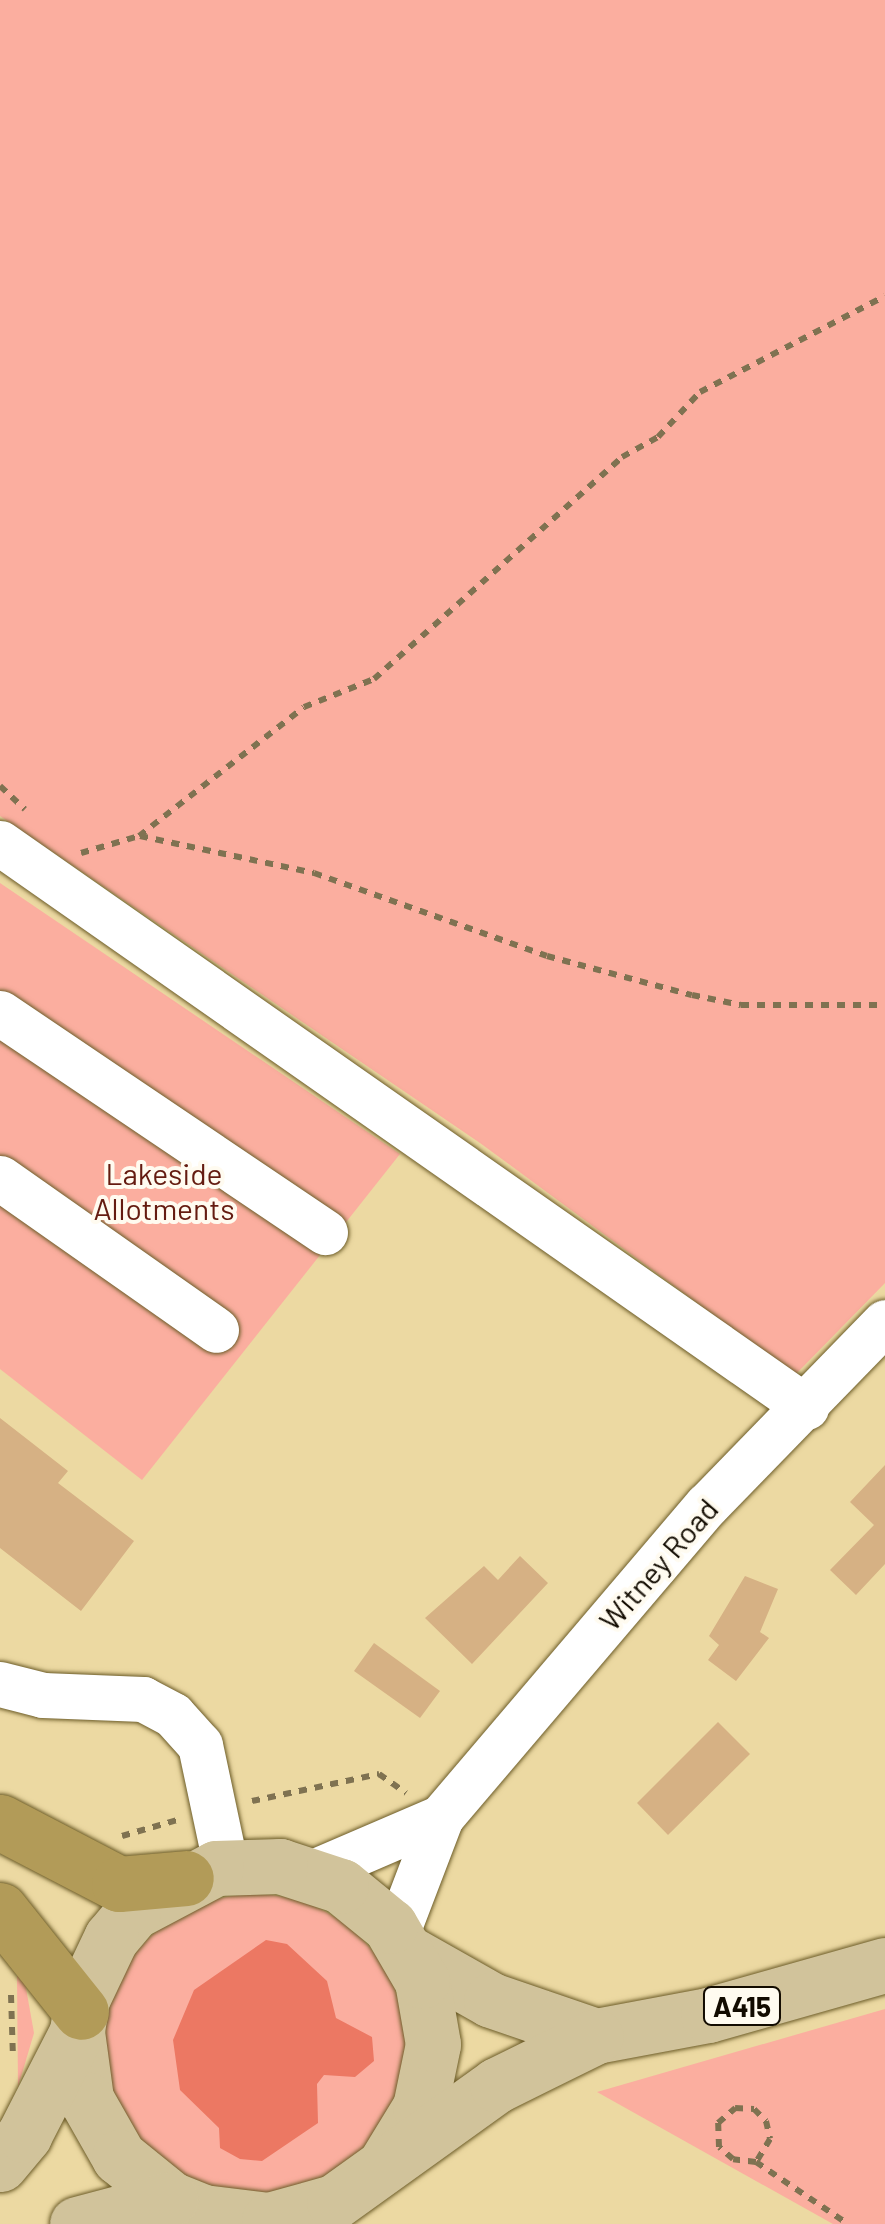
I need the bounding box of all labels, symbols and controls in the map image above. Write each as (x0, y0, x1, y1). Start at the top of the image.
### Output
park label: Lakeside Allotments (93, 1155, 235, 1226)
street label: Witney Road (591, 1491, 725, 1637)
road number: A415 (702, 1983, 782, 2029)

